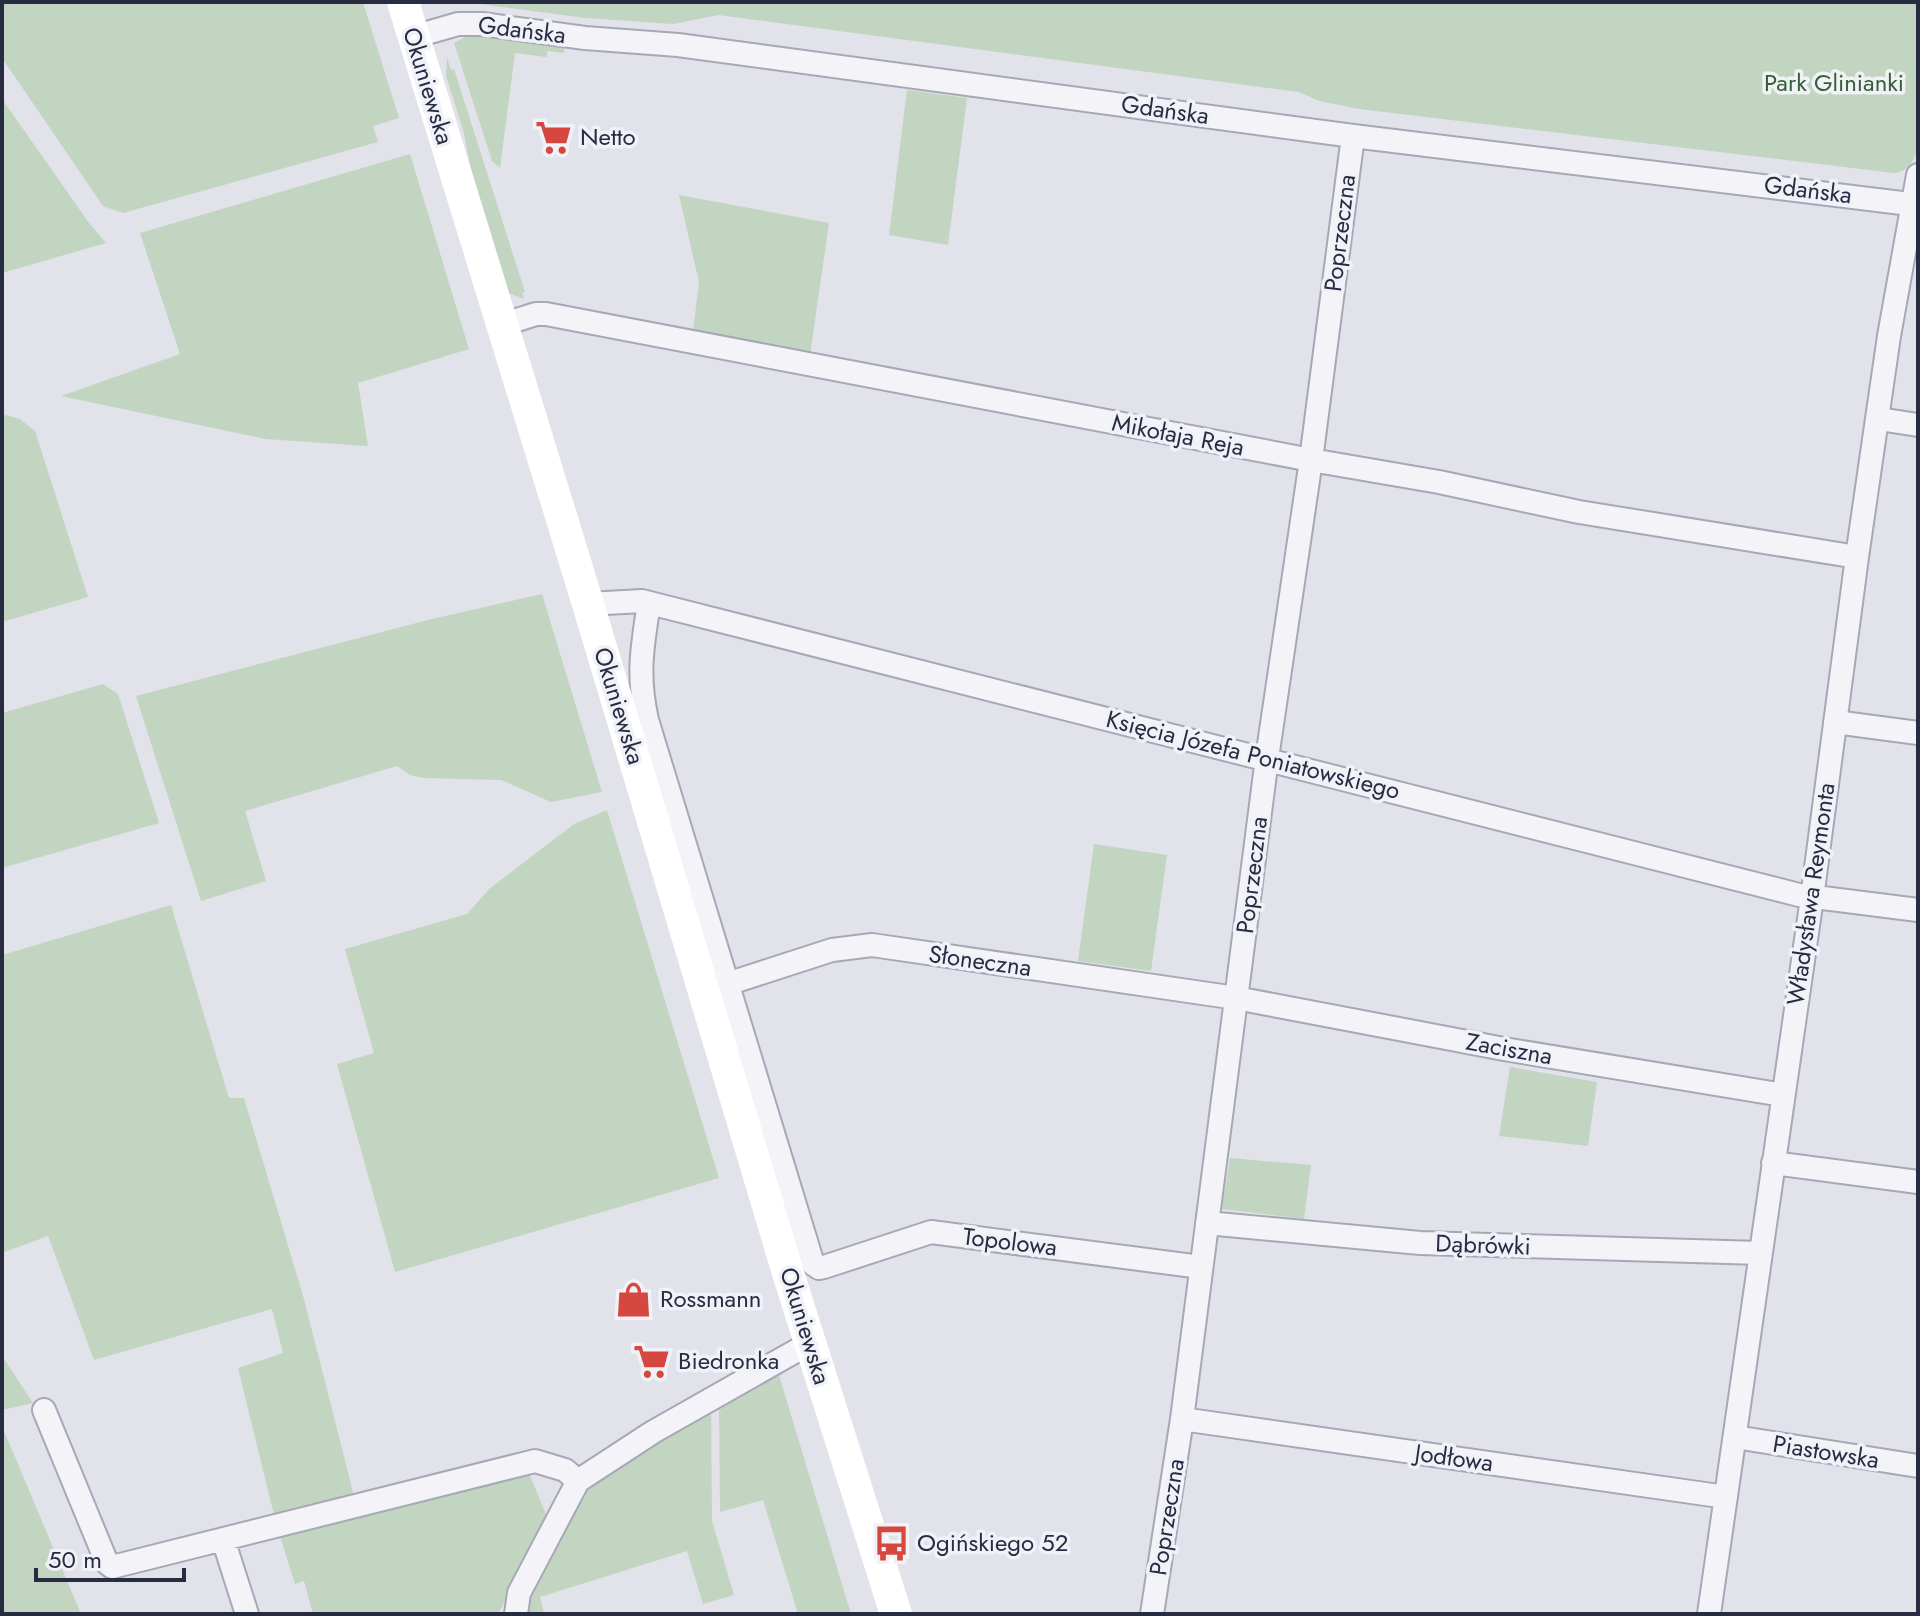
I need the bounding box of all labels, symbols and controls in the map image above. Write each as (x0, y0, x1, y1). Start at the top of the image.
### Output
street label: Gdańska (476, 7, 568, 52)
street label: Okuniewska (394, 23, 463, 149)
park label: Park Glinianki (1764, 65, 1904, 100)
street label: Gdańska (1119, 86, 1211, 133)
supermarket icon: Netto (535, 118, 573, 156)
place label: Netto (580, 119, 636, 154)
street label: Gdańska (1762, 167, 1854, 212)
street label: Poprzeczna (1315, 172, 1364, 294)
street label: Mikołaja Reja (1109, 405, 1247, 464)
street label: Okuniewska (585, 643, 654, 769)
street label: Księcia Józefa Poniatowskiego (1102, 701, 1404, 808)
street label: Władysława Reymonta (1778, 780, 1843, 1008)
street label: Poprzeczna (1227, 814, 1276, 936)
street label: Słoneczna (926, 936, 1034, 985)
street label: Zaciszna (1463, 1024, 1555, 1073)
street label: Topolowa (961, 1218, 1059, 1265)
street label: Dąbrówki (1435, 1225, 1531, 1264)
street label: Okuniewska (771, 1263, 840, 1389)
shop icon: Rossmann (615, 1280, 653, 1318)
place label: Rossmann (660, 1281, 761, 1316)
supermarket icon: Biedronka (633, 1342, 671, 1380)
place label: Biedronka (678, 1343, 779, 1378)
street label: Piastowska (1770, 1426, 1882, 1477)
street label: Jodłowa (1410, 1434, 1495, 1480)
street label: Poprzeczna (1140, 1456, 1193, 1578)
bus stop icon: Ogińskiego 52 (872, 1524, 910, 1562)
place label: Ogińskiego 52 (917, 1525, 1069, 1560)
scale bar (36, 1532, 184, 1582)
text: 50 m (48, 1542, 102, 1577)

